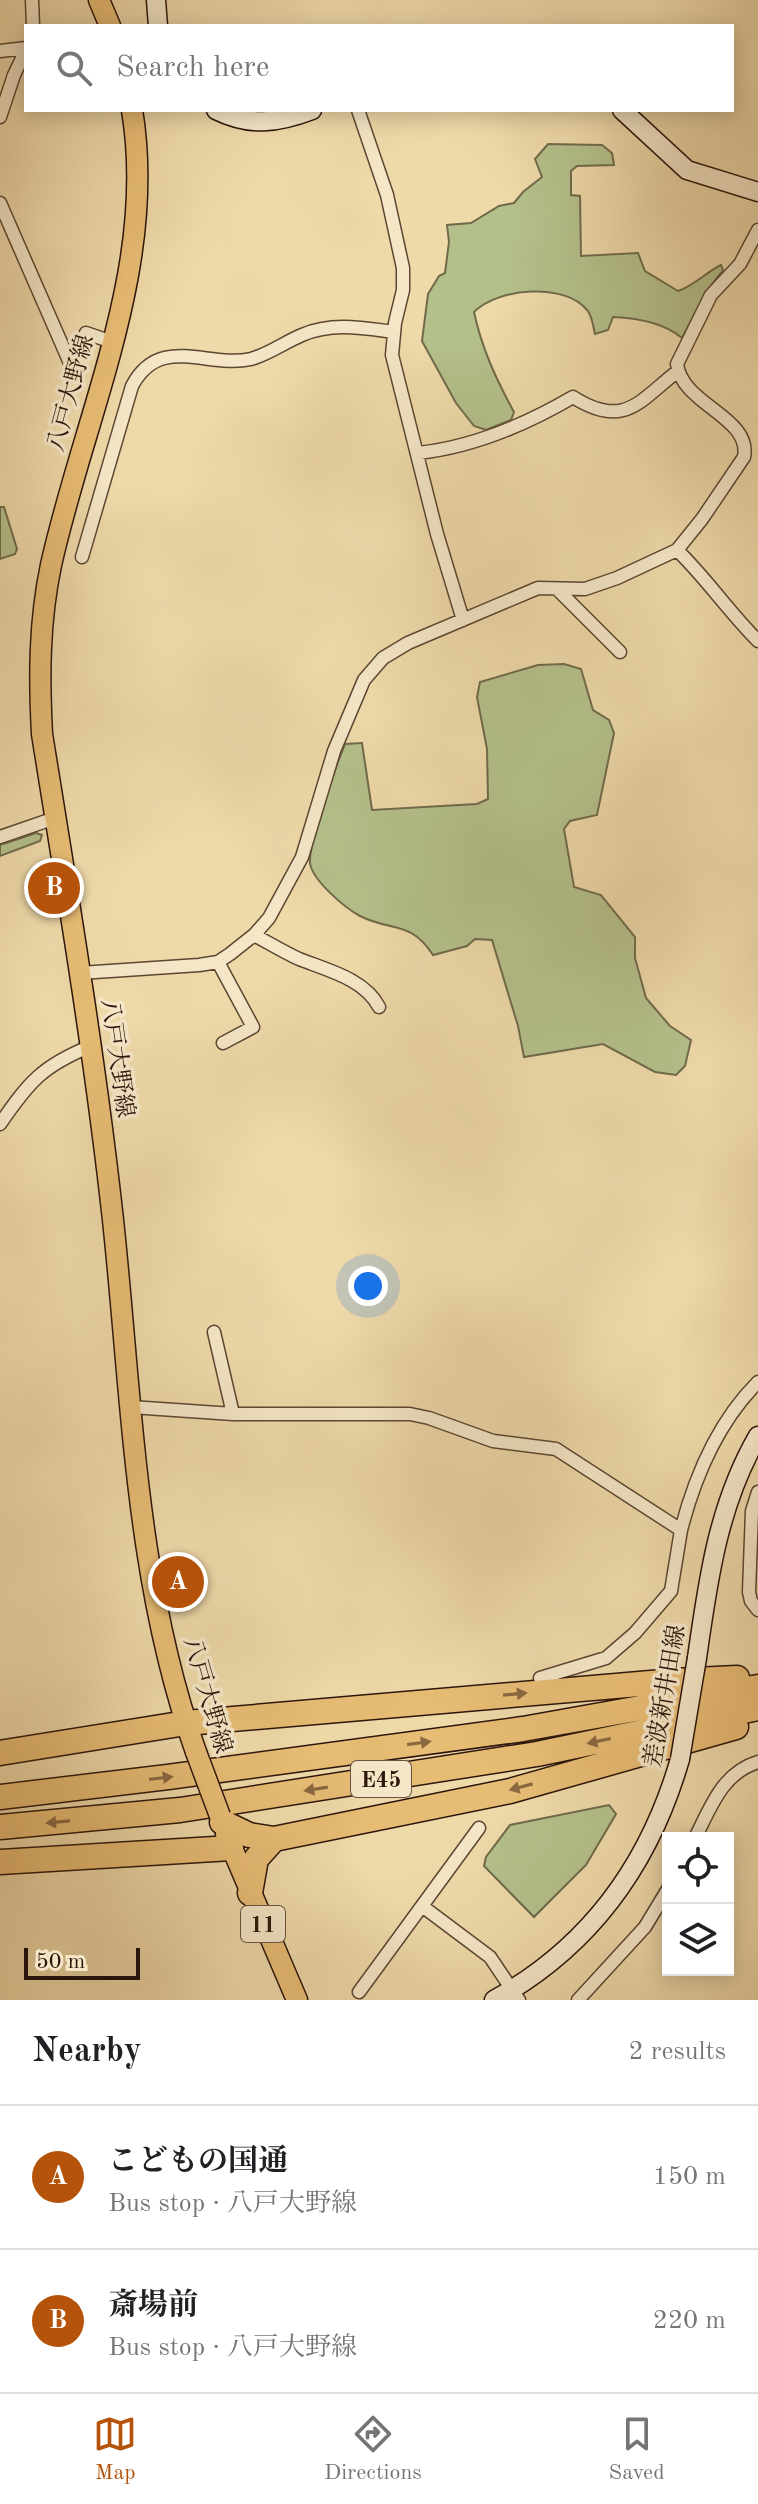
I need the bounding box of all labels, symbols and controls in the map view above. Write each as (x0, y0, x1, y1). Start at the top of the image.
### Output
search box (24, 24, 734, 112)
icon: search (52, 46, 96, 90)
text: Search here (116, 53, 270, 83)
street label: 八戸大野線 (42, 332, 99, 455)
pin: B (28, 858, 80, 918)
street label: 八戸大野線 (96, 997, 139, 1119)
your location (348, 1266, 388, 1306)
pin: A (152, 1552, 204, 1612)
street label: 差波新井田線 (639, 1623, 690, 1769)
street label: 八戸大野線 (178, 1634, 237, 1757)
one-way arrow (503, 1688, 528, 1701)
one-way arrow (587, 1735, 612, 1748)
one-way arrow (406, 1736, 431, 1749)
road number: E45 (351, 1761, 411, 1797)
one-way arrow (149, 1771, 174, 1784)
one-way arrow (509, 1782, 534, 1794)
one-way arrow (303, 1783, 328, 1796)
one-way arrow (45, 1815, 70, 1828)
map controls (662, 1832, 734, 1976)
button: locate (662, 1832, 734, 1904)
button: layers (662, 1904, 734, 1976)
road number: 11 (241, 1906, 285, 1942)
scale bar (24, 1944, 140, 1980)
text: 50 m (36, 1951, 85, 1973)
text: Nearby (32, 2035, 142, 2069)
text: 2 results (628, 2039, 726, 2065)
text: こどもの国通 (108, 2147, 288, 2177)
text: A (48, 2164, 68, 2190)
text: 150 m (653, 2164, 726, 2190)
text: Bus stop · 八戸大野線 (108, 2191, 357, 2217)
text: 斎場前 (108, 2291, 198, 2321)
text: B (49, 2308, 67, 2334)
text: 220 m (653, 2308, 726, 2334)
text: Bus stop · 八戸大野線 (108, 2335, 357, 2361)
tab: Map (93, 2412, 137, 2487)
tab: Directions (324, 2412, 422, 2487)
tab: Saved (609, 2412, 665, 2487)

